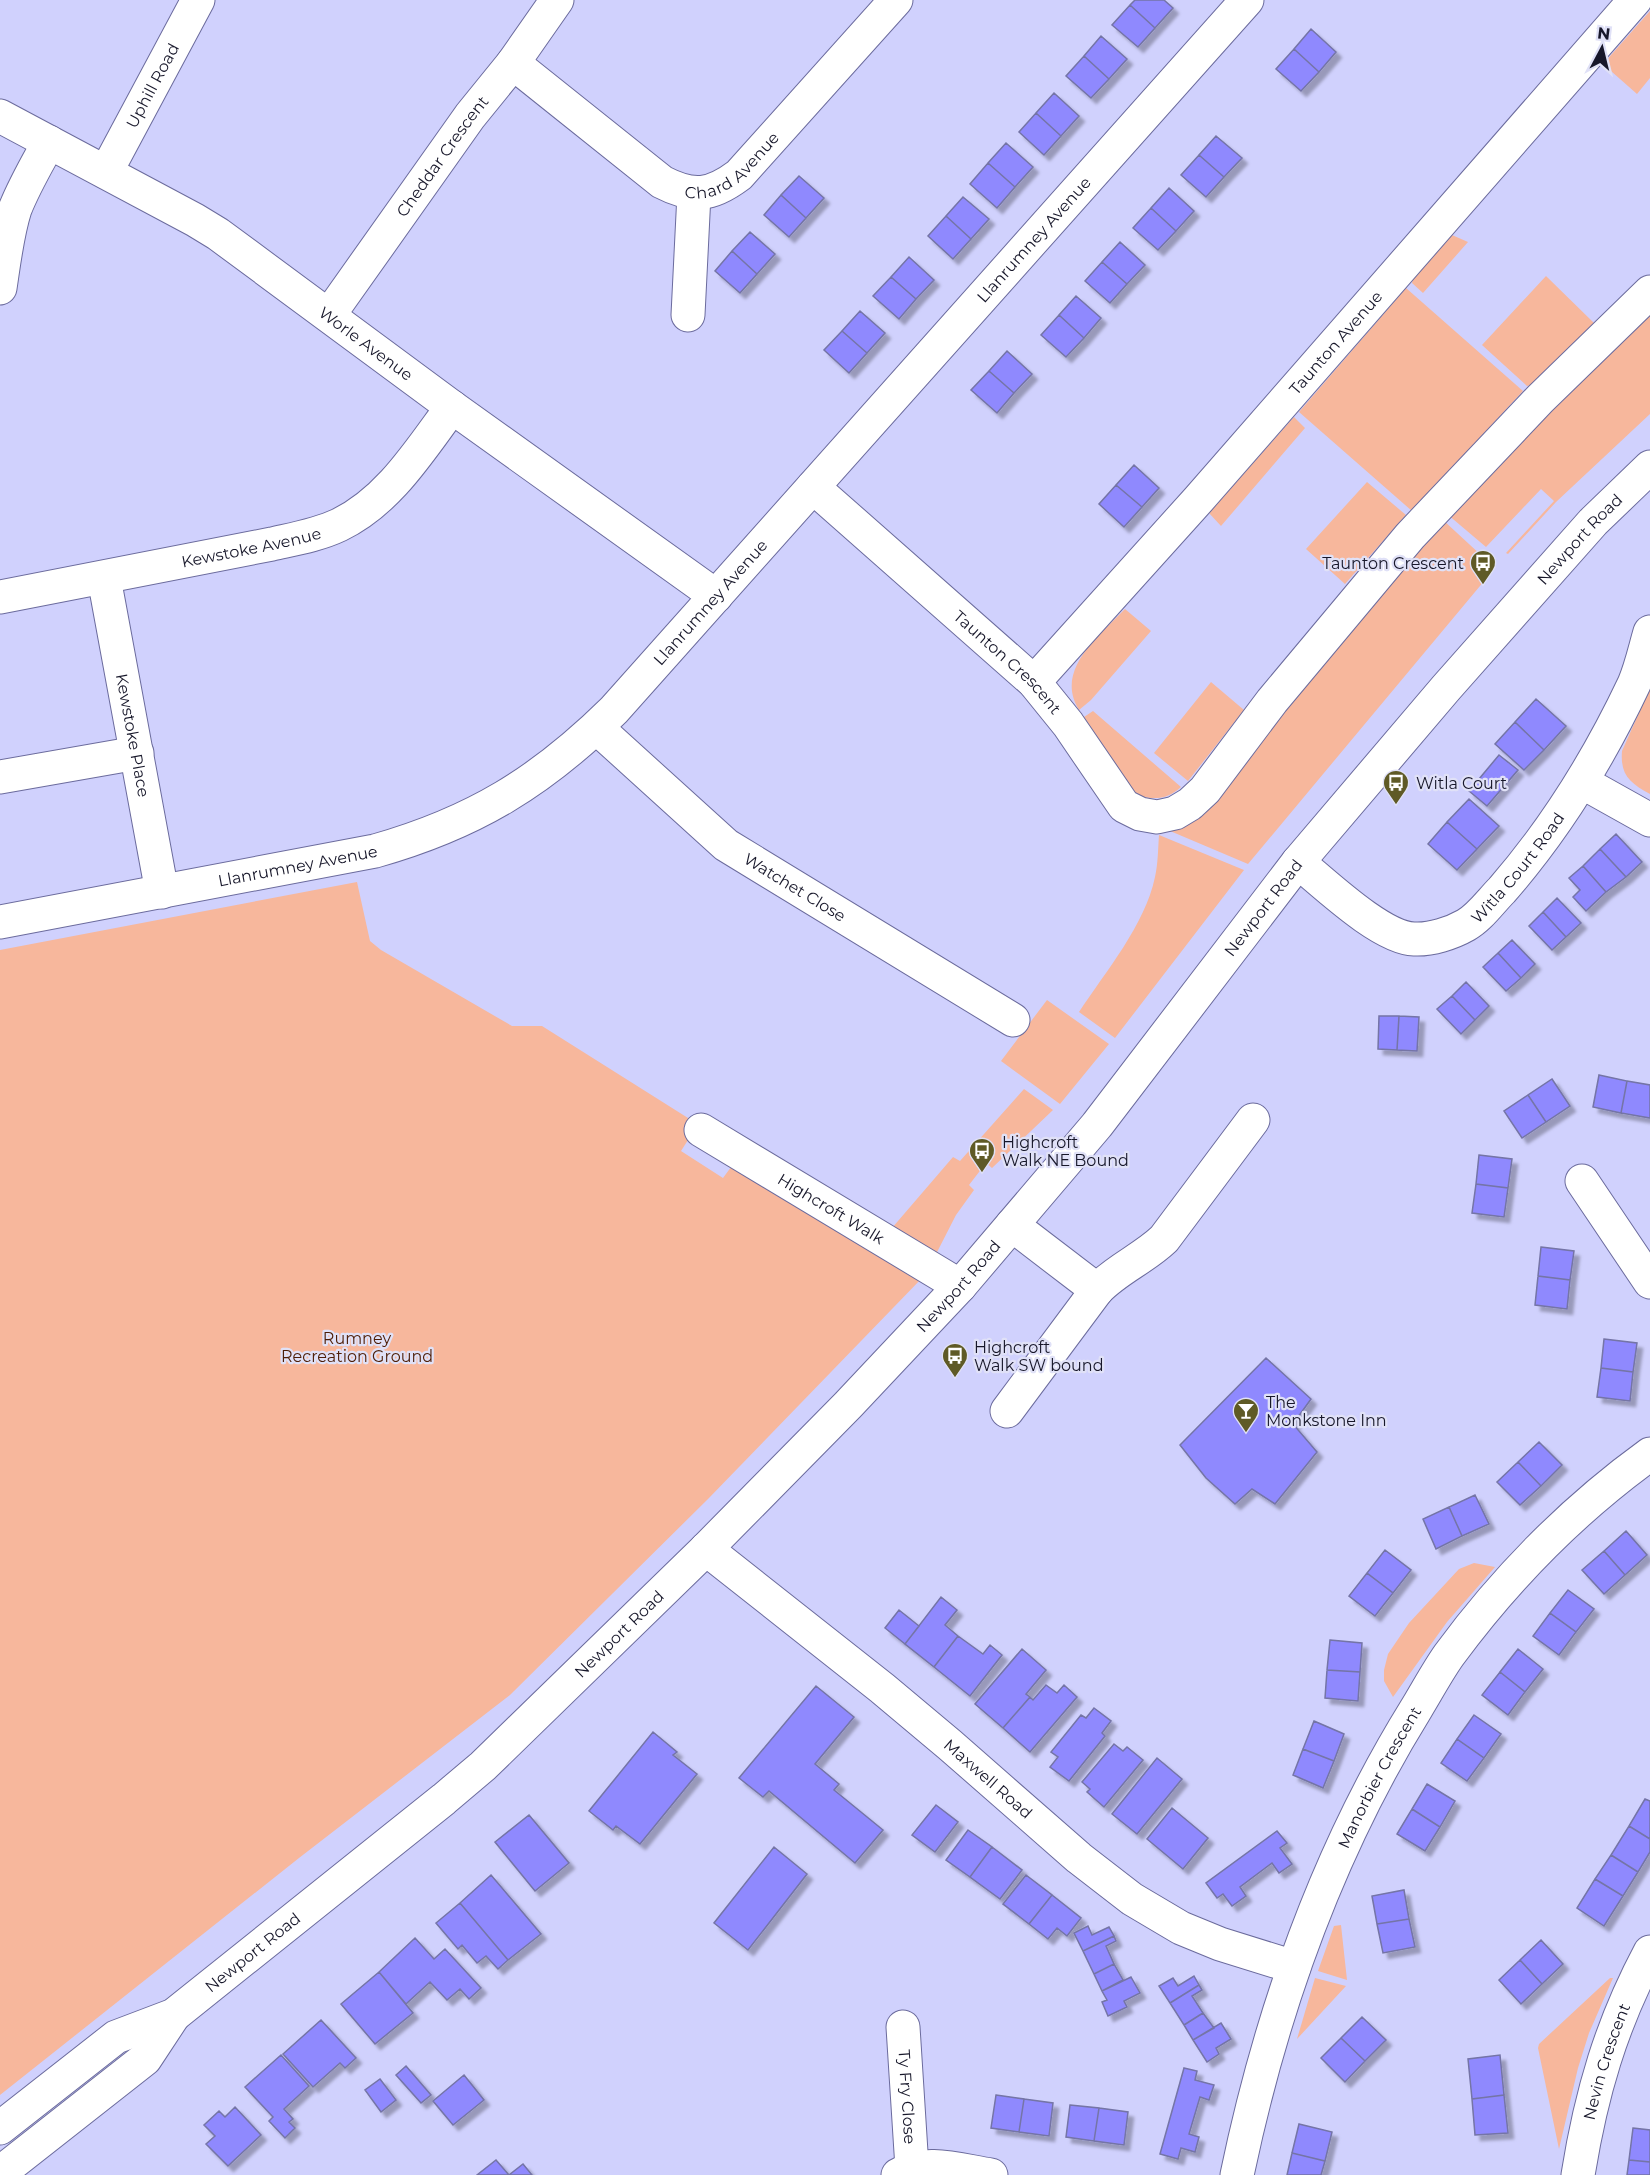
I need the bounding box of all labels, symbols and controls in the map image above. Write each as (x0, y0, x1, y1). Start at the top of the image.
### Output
north arrow (1572, 18, 1632, 78)
text: N (1596, 23, 1611, 44)
street label: Uphill Road (122, 40, 183, 131)
street label: Cheddar Crescent (393, 92, 493, 221)
street label: Chard Avenue (684, 128, 783, 203)
street label: Llanrumney Avenue (973, 173, 1095, 306)
street label: Taunton Avenue (1285, 287, 1386, 399)
street label: Worle Avenue (315, 303, 416, 385)
street label: Newport Road (1533, 490, 1626, 589)
street label: Kewstoke Avenue (180, 524, 323, 571)
street label: Llanrumney Avenue (650, 536, 771, 669)
bus stop icon: Taunton Crescent (1468, 548, 1498, 586)
place label: Taunton Crescent (1322, 554, 1464, 573)
street label: Taunton Crescent (950, 607, 1065, 718)
street label: Kewstoke Place (112, 672, 153, 799)
bus stop icon: Witla Court (1381, 768, 1411, 806)
place label: Witla Court (1416, 774, 1508, 793)
street label: Witla Court Road (1467, 809, 1569, 927)
street label: Llanrumney Avenue (216, 842, 379, 891)
street label: Watchet Close (740, 849, 849, 926)
street label: Newport Road (1220, 856, 1306, 960)
place label: Highcroft Walk NE Bound (1002, 1133, 1129, 1170)
bus stop icon: Highcroft Walk NE Bound (967, 1136, 997, 1174)
street label: Highcroft Walk (774, 1170, 888, 1248)
street label: Newport Road (913, 1237, 1005, 1336)
park label: Rumney Recreation Ground (281, 1329, 433, 1366)
place label: Highcroft Walk SW bound (974, 1338, 1104, 1375)
bus stop icon: Highcroft Walk SW bound (940, 1341, 970, 1379)
place label: The Monkstone Inn (1266, 1393, 1387, 1430)
bar icon: The Monkstone Inn (1231, 1396, 1261, 1434)
street label: Newport Road (571, 1587, 668, 1682)
street label: Manorbier Crescent (1334, 1703, 1426, 1852)
street label: Maxwell Road (940, 1735, 1036, 1823)
street label: Newport Road (201, 1909, 304, 1996)
street label: Nevin Crescent (1580, 2000, 1634, 2122)
street label: Ty Fry Close (894, 2049, 919, 2145)

